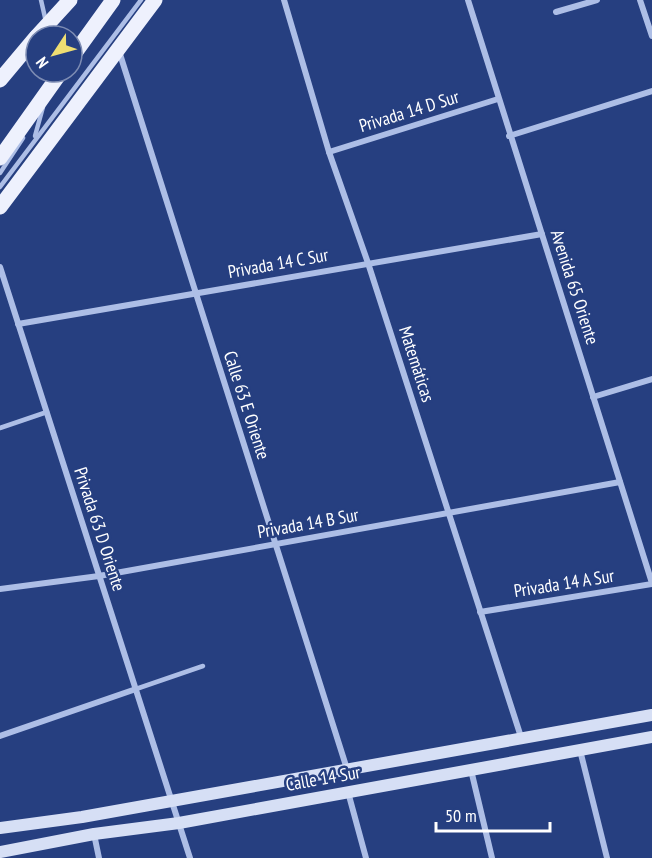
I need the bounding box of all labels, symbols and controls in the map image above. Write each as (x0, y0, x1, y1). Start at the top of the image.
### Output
north arrow (24, 24, 84, 84)
text: N (31, 53, 52, 72)
street label: Privada 14 D Sur (356, 85, 462, 137)
street label: Avenida 65 Oriente (546, 227, 604, 347)
street label: Privada 14 C Sur (226, 243, 330, 283)
street label: Matemáticas (394, 323, 440, 405)
street label: Calle 63 E Oriente (219, 348, 275, 462)
street label: Privada 63 D Oriente (69, 464, 131, 594)
street label: Privada 14 B Sur (256, 503, 360, 543)
street label: Privada 14 A Sur (512, 564, 616, 602)
street label: Calle 14 Sur (284, 760, 362, 796)
scale bar (436, 795, 550, 833)
text: 50 m (445, 804, 477, 827)

